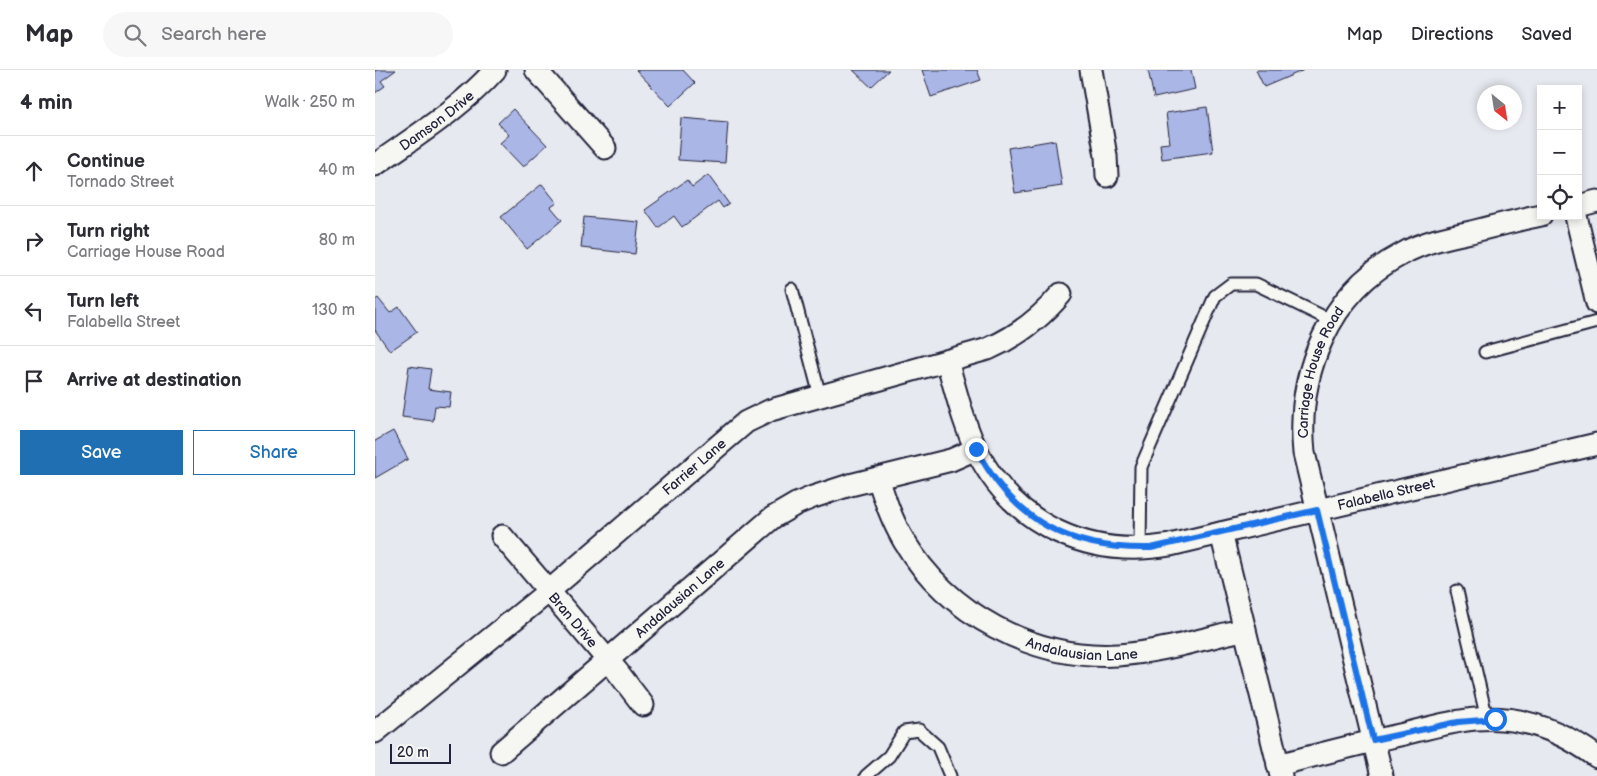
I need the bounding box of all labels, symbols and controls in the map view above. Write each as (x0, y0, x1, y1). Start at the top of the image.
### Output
search box (103, 12, 453, 57)
text: Map (25, 20, 73, 49)
icon: search (121, 21, 149, 49)
text: Search here (161, 23, 267, 46)
text: Map (1347, 24, 1383, 45)
text: Directions (1411, 24, 1493, 45)
text: Saved (1521, 24, 1572, 45)
north arrow (1477, 85, 1522, 130)
map controls (1537, 85, 1582, 220)
button: + (1537, 85, 1582, 130)
street label: Damson Drive (396, 87, 477, 154)
text: 4 min (20, 90, 73, 115)
text: Walk · 250 m (265, 93, 355, 112)
button: − (1537, 130, 1582, 175)
text: Continue (67, 150, 145, 173)
icon: ahead (20, 157, 48, 185)
text: 40 m (318, 161, 355, 180)
text: Tornado Street (67, 173, 174, 192)
button: locate (1537, 175, 1582, 220)
text: Turn right (67, 220, 150, 243)
icon: right (20, 227, 48, 255)
text: 80 m (319, 231, 355, 250)
text: Carriage House Road (67, 243, 225, 262)
text: Turn left (67, 290, 139, 313)
icon: left (20, 297, 48, 325)
text: 130 m (312, 301, 355, 320)
street label: Carriage House Road (1294, 303, 1347, 439)
text: Falabella Street (67, 313, 180, 332)
icon: arrive (20, 367, 48, 395)
text: Arrive at destination (67, 369, 242, 392)
button: Save (20, 430, 183, 475)
button: Share (193, 430, 355, 475)
street label: Farrier Lane (659, 435, 729, 499)
route end (965, 438, 988, 461)
street label: Falabella Street (1336, 474, 1437, 514)
street label: Andalausian Lane (631, 554, 728, 641)
street label: Bran Drive (545, 589, 602, 651)
street label: Andalausian Lane (1024, 633, 1139, 664)
route start (1484, 708, 1507, 731)
scale bar (390, 741, 451, 764)
text: 20 m (397, 744, 429, 761)

